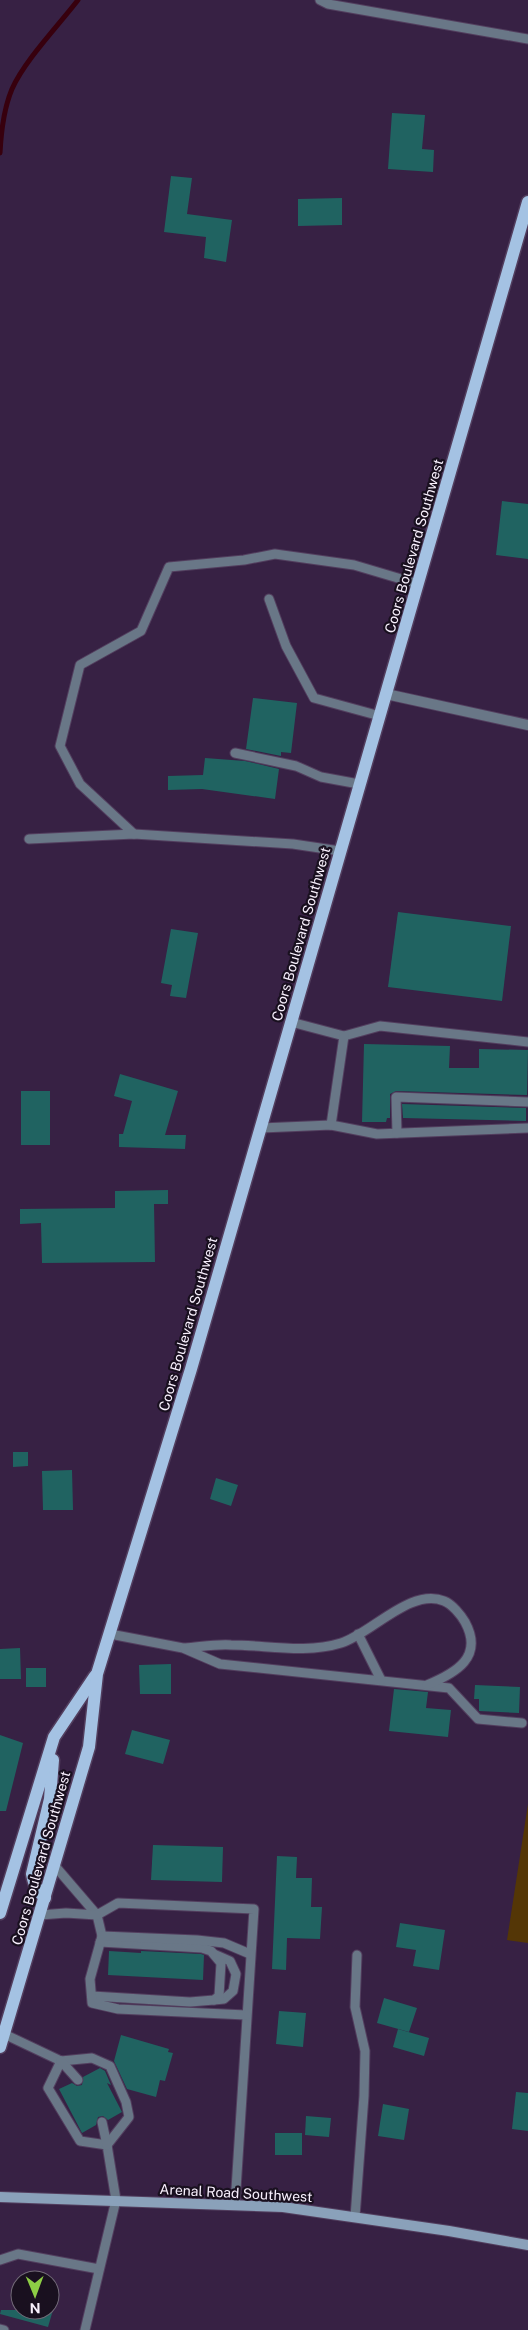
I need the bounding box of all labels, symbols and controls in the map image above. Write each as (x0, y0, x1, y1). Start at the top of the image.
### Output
street label: Coors Boulevard Southwest (382, 457, 446, 635)
street label: Coors Boulevard Southwest (269, 845, 333, 1023)
street label: Coors Boulevard Southwest (156, 1235, 220, 1413)
street label: Coors Boulevard Southwest (9, 1769, 73, 1947)
street label: Arenal Road Southwest (159, 2181, 313, 2205)
north arrow (10, 2270, 60, 2320)
text: N (30, 2300, 41, 2316)

